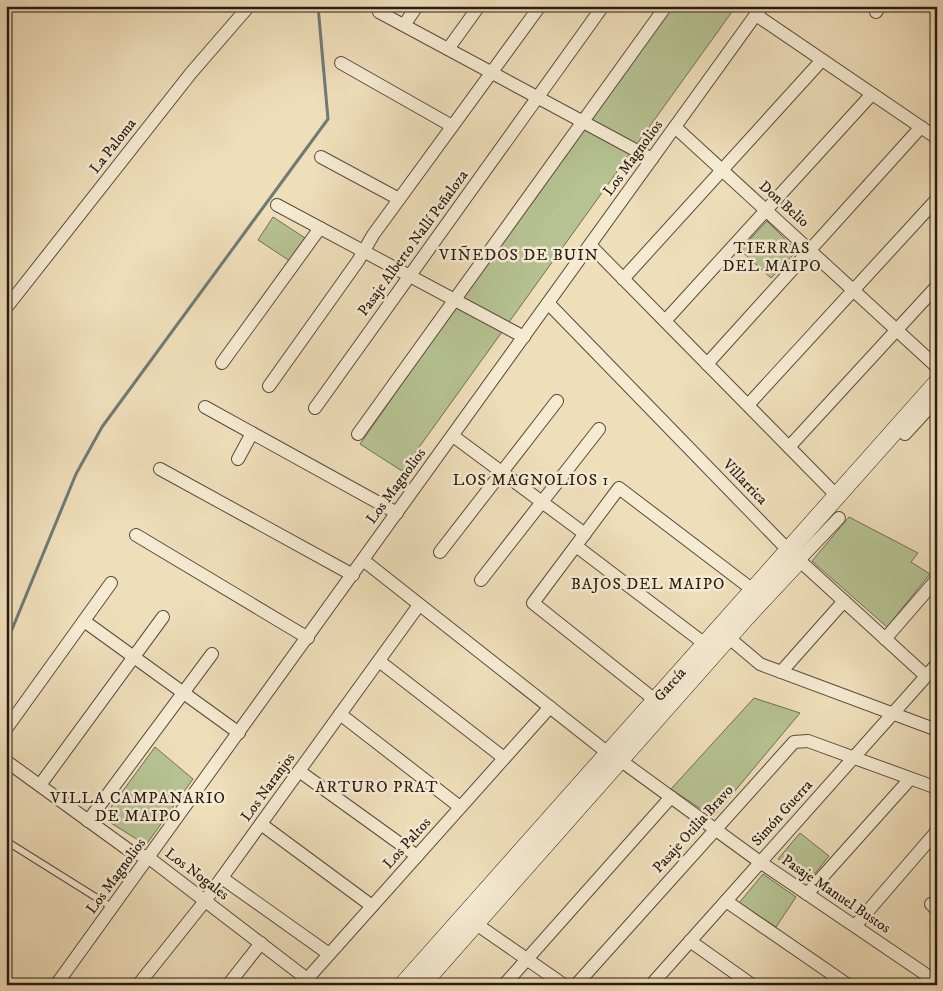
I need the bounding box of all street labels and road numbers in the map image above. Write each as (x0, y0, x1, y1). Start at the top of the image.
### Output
street label: La Paloma (86, 114, 141, 177)
street label: Los Magnolios (599, 116, 667, 200)
street label: Pasaje Alberto Nallí Peñaloza (354, 166, 473, 320)
street label: Don Belio (755, 177, 813, 231)
street label: Los Magnolios (362, 444, 430, 528)
street label: Villarrica (718, 454, 772, 509)
street label: García (650, 663, 690, 705)
street label: Los Naranjos (237, 749, 299, 825)
street label: Simón Guerra (747, 775, 817, 850)
street label: Pasaje Otilia Bravo (649, 781, 737, 877)
street label: Los Paltos (379, 813, 435, 873)
street label: Los Magnolios (82, 834, 150, 918)
street label: Los Nogales (161, 844, 233, 904)
street label: Pasaje Manuel Bustos (778, 851, 894, 937)

